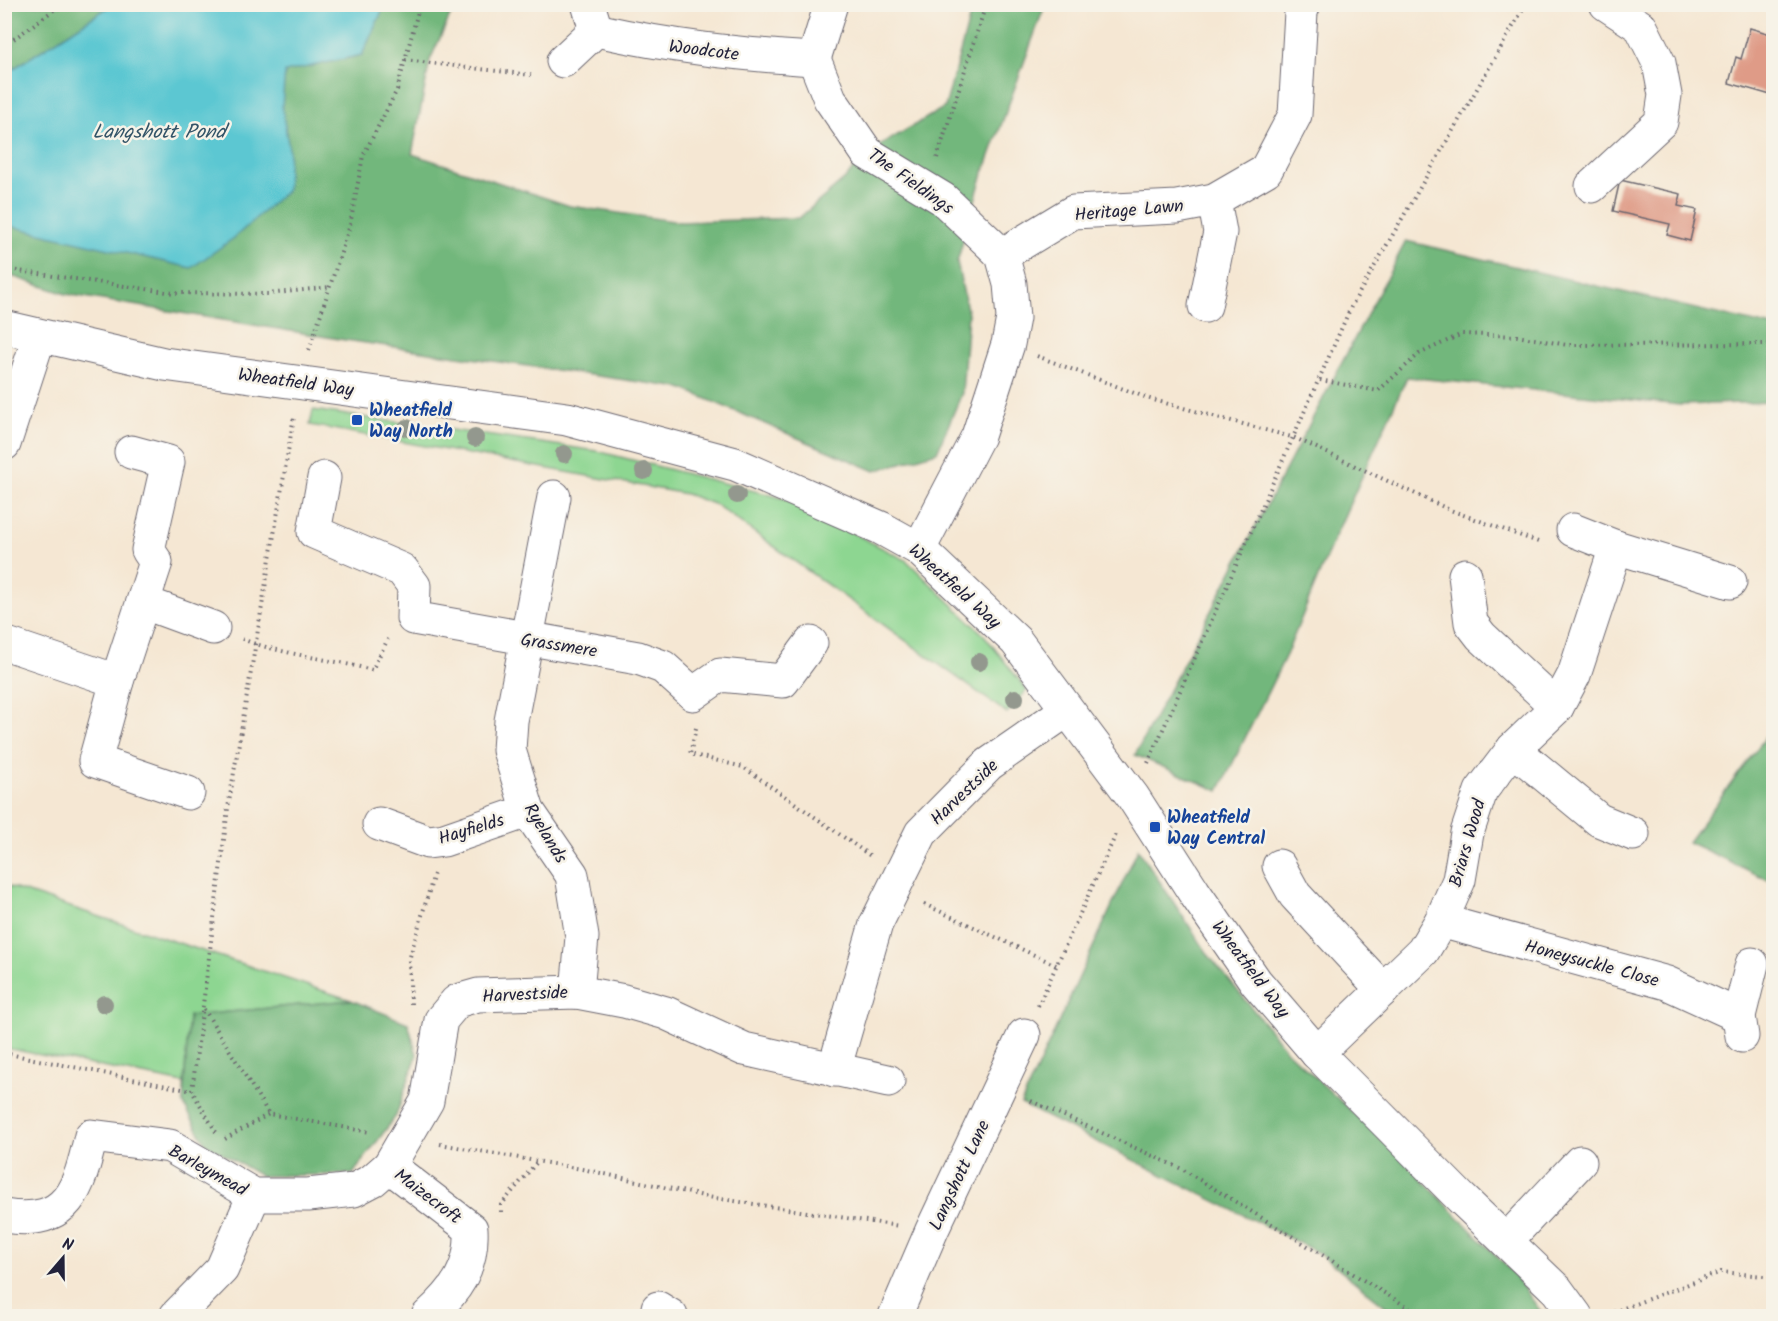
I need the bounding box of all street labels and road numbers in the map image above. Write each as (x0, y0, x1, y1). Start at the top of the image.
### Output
street label: Woodcote (667, 33, 741, 70)
street label: The Fieldings (861, 142, 960, 223)
street label: Heritage Lawn (1073, 192, 1185, 231)
street label: Wheatfield Way (236, 361, 356, 406)
street label: Wheatfield Way (901, 537, 1007, 637)
street label: Grassmere (518, 626, 599, 667)
street label: Harvestside (924, 753, 1006, 833)
street label: Briars Wood (1442, 795, 1495, 891)
street label: Ryelands (515, 798, 574, 870)
street label: Hayfields (435, 807, 508, 854)
street label: Wheatfield Way (1203, 915, 1297, 1026)
street label: Honeysuckle Close (1521, 933, 1662, 996)
street label: Harvestside (481, 979, 569, 1012)
street label: Langshott Lane (922, 1116, 999, 1236)
street label: Barleymead (162, 1138, 253, 1205)
street label: Maizecroft (387, 1162, 468, 1233)

